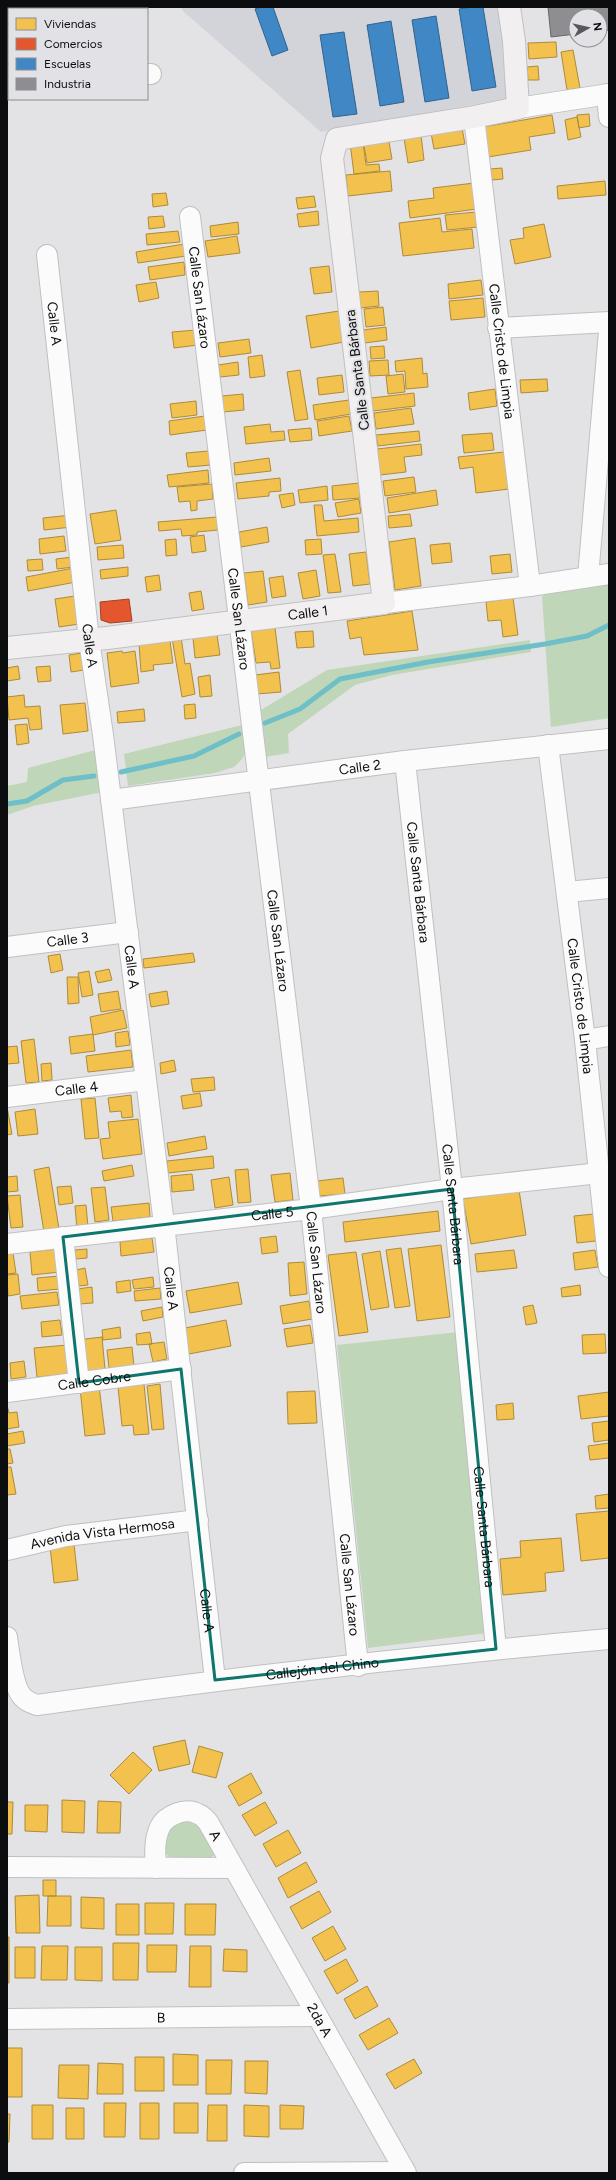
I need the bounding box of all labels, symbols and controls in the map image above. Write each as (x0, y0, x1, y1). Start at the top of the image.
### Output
legend (8, 8, 148, 100)
north arrow (568, 8, 608, 48)
text: Viviendas (44, 17, 97, 31)
text: N (590, 22, 604, 32)
text: Comercios (44, 37, 103, 51)
text: Escuelas (44, 57, 91, 71)
text: Industria (44, 77, 91, 91)
street label: Calle San Lázaro (185, 245, 214, 350)
street label: Calle Cristo de Limpia (485, 283, 518, 420)
street label: Calle A (43, 301, 65, 347)
street label: Calle Santa Bárbara (342, 309, 373, 431)
street label: Calle San Lázaro (224, 567, 253, 671)
street label: Calle 1 (287, 602, 329, 624)
street label: Calle A (78, 623, 101, 669)
street label: Calle 2 (338, 756, 382, 779)
street label: Calle Santa Bárbara (403, 821, 433, 944)
street label: Calle San Lázaro (263, 889, 292, 993)
street label: Calle 3 (46, 929, 90, 951)
street label: Calle Cristo de Limpia (563, 937, 597, 1075)
street label: Calle A (120, 944, 143, 990)
street label: Calle 4 (54, 1078, 99, 1100)
street label: Calle Santa Bárbara (438, 1143, 467, 1266)
street label: Calle 5 (250, 1203, 294, 1225)
street label: Calle San Lázaro (302, 1210, 330, 1314)
street label: Calle A (160, 1266, 182, 1312)
street label: Calle Cobre (57, 1368, 132, 1394)
street label: Calle Santa Bárbara (470, 1466, 498, 1588)
street label: Avenida Vista Hermosa (29, 1515, 176, 1553)
street label: Calle San Lázaro (335, 1533, 363, 1637)
street label: Calle A (196, 1588, 218, 1634)
street label: Callejón del Chino (265, 1654, 380, 1684)
street label: A (205, 1827, 225, 1844)
street label: 2da A (303, 2000, 336, 2041)
street label: B (157, 2009, 165, 2027)

